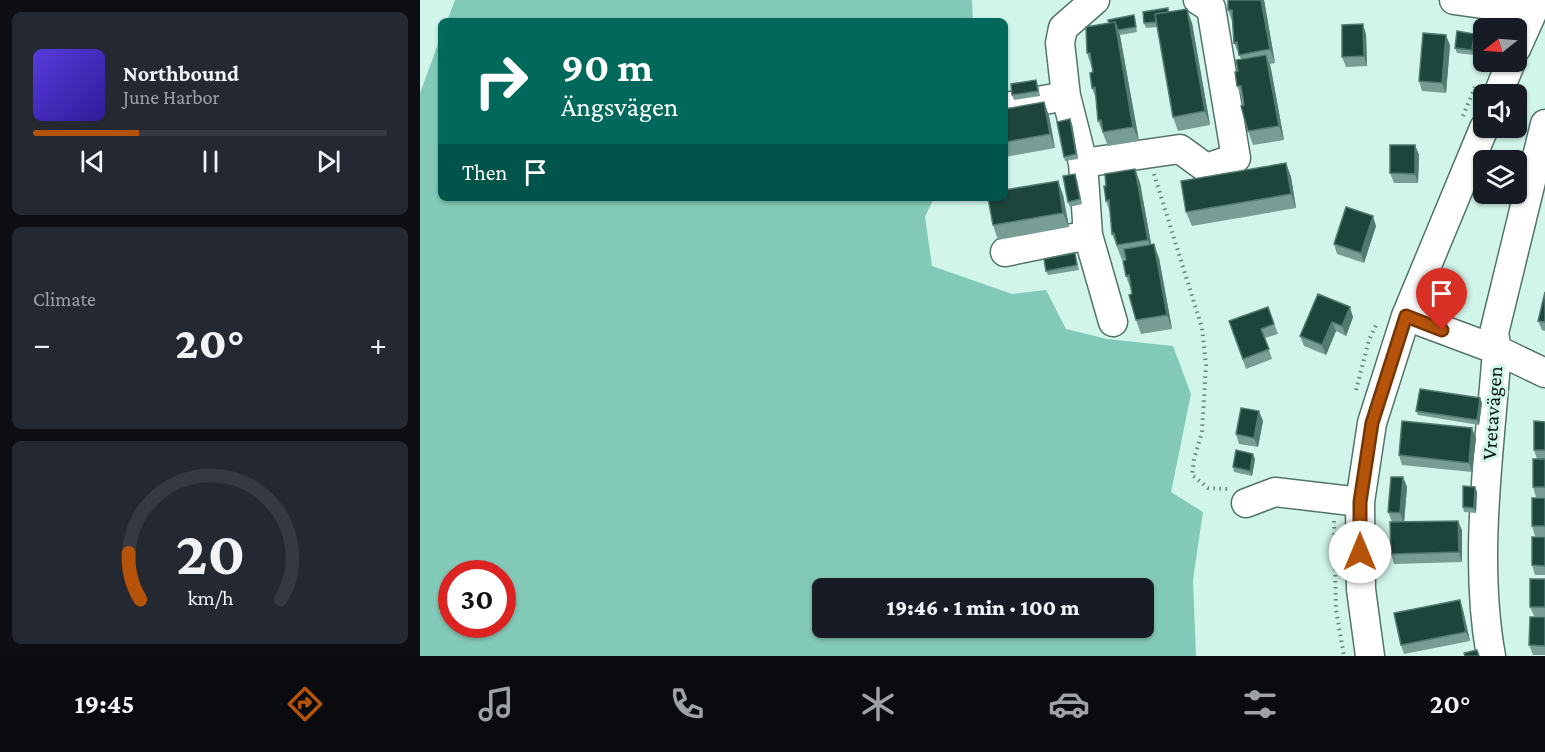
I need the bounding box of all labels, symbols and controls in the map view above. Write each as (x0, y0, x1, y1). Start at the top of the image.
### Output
north arrow (1473, 18, 1527, 72)
map controls (1473, 18, 1527, 204)
icon: right (462, 42, 540, 120)
text: 90 m (561, 43, 653, 90)
text: Northbound (123, 61, 239, 86)
button: sound (1473, 84, 1527, 138)
text: June Harbor (123, 86, 220, 108)
text: Ängsvägen (561, 92, 678, 122)
icon: previous (76, 145, 109, 178)
icon: pause (194, 145, 227, 178)
icon: next (312, 145, 345, 178)
button: layers (1473, 150, 1527, 204)
icon: arrive (519, 156, 552, 189)
text: Then (462, 160, 507, 185)
pin (1416, 268, 1467, 330)
icon: arrive (1425, 277, 1458, 310)
text: Climate (33, 288, 96, 310)
text: 20° (175, 318, 245, 368)
text: − (33, 325, 50, 362)
text: + (370, 325, 387, 362)
street label: Vretavägen (1477, 365, 1507, 461)
text: 20 (175, 518, 245, 587)
position arrow (1328, 520, 1392, 584)
speed limit sign: 30 (438, 560, 516, 638)
text: km/h (187, 586, 234, 610)
text: 19:46 · 1 min · 100 m (886, 595, 1080, 620)
icon: directions (284, 683, 326, 725)
icon: music (475, 683, 517, 725)
icon: phone (666, 683, 708, 725)
icon: climate (857, 683, 899, 725)
icon: car (1048, 683, 1090, 725)
icon: filters (1239, 683, 1281, 725)
text: 19:45 (75, 689, 135, 719)
text: 20° (1430, 689, 1470, 719)

